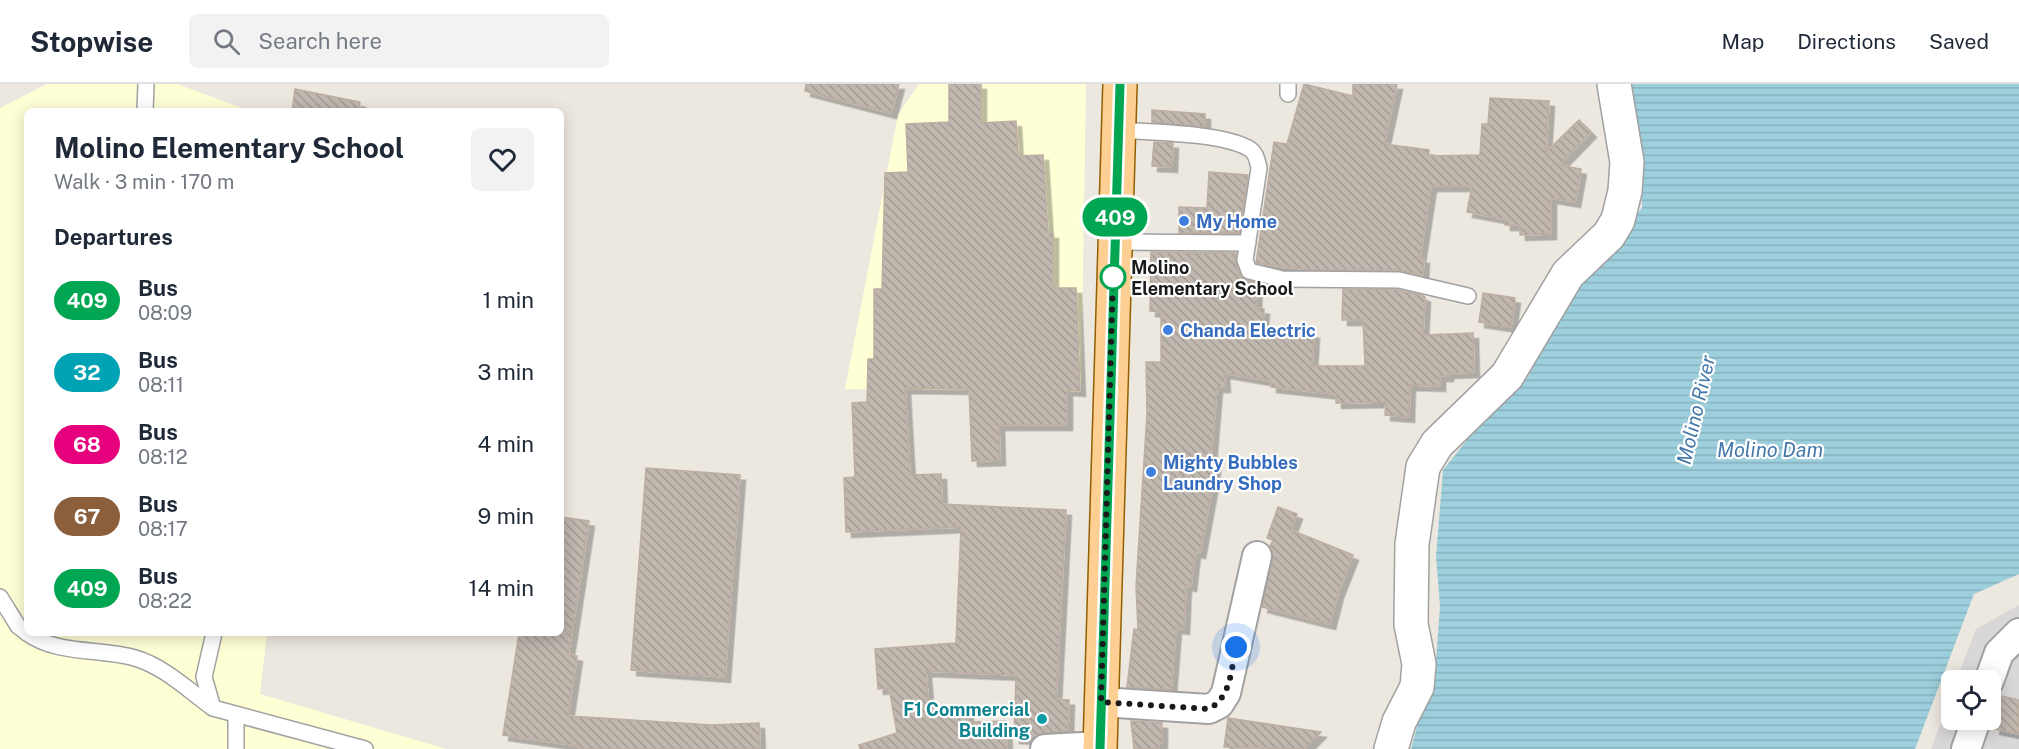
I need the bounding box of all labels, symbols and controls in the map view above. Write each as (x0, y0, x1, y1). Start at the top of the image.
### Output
search box (189, 14, 609, 68)
text: Stopwise (30, 25, 153, 58)
icon: search (210, 25, 243, 58)
text: Search here (258, 28, 382, 54)
text: Map (1722, 29, 1764, 54)
text: Directions (1797, 29, 1896, 54)
text: Saved (1929, 29, 1989, 54)
button: heart (471, 128, 534, 191)
text: Molino Elementary School (54, 131, 404, 164)
text: Walk · 3 min · 170 m (54, 170, 234, 194)
line badge: 409 (1080, 198, 1150, 236)
text: 409 (1094, 205, 1136, 230)
place label: My Home (1196, 211, 1277, 232)
marker: My Home (1177, 214, 1191, 228)
text: Departures (54, 224, 173, 250)
place label: Molino Elementary School (1131, 257, 1294, 299)
marker: Molino Elementary School (1100, 264, 1126, 290)
text: Bus (138, 275, 178, 301)
text: 1 min (482, 287, 534, 313)
text: 409 (66, 288, 108, 313)
text: 08:09 (138, 301, 192, 325)
place label: Chanda Electric (1180, 320, 1316, 341)
marker: Chanda Electric (1161, 323, 1175, 337)
text: Bus (138, 347, 178, 373)
water label: Molino River (1672, 353, 1720, 467)
text: 3 min (477, 359, 534, 385)
text: 32 (73, 360, 101, 385)
text: 08:11 (138, 373, 184, 397)
text: Bus (138, 419, 178, 445)
text: 4 min (478, 431, 534, 457)
text: 68 (73, 432, 101, 457)
water label: Molino Dam (1717, 438, 1823, 462)
text: 08:12 (138, 445, 188, 469)
place label: Mighty Bubbles Laundry Shop (1163, 452, 1298, 494)
marker: Mighty Bubbles Laundry Shop (1144, 465, 1158, 479)
text: Bus (138, 491, 178, 517)
text: 9 min (478, 503, 534, 529)
text: 67 (74, 504, 100, 529)
text: 08:17 (138, 517, 188, 541)
text: Bus (138, 563, 178, 589)
text: 14 min (469, 575, 534, 601)
text: 409 (66, 576, 108, 601)
text: 08:22 (138, 589, 192, 613)
your location (1221, 632, 1251, 662)
map controls (1941, 670, 2001, 730)
button: locate (1941, 670, 2001, 730)
place label: F1 Commercial Building (903, 699, 1030, 741)
marker: F1 Commercial Building (1035, 712, 1049, 726)

